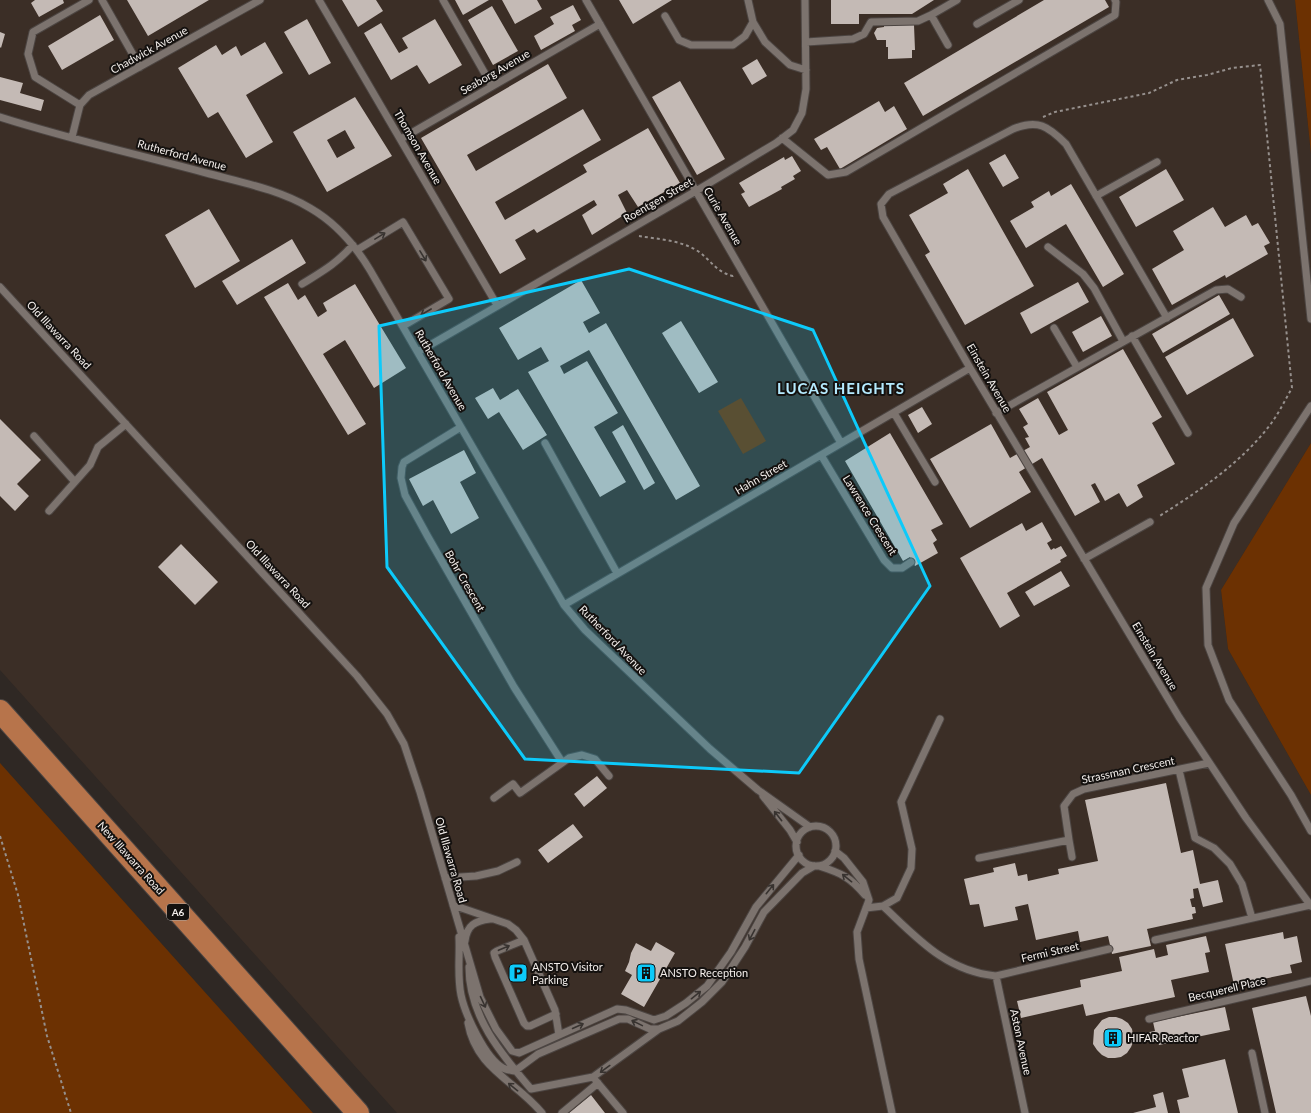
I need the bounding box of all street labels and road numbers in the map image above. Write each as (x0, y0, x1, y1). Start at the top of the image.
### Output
street label: Chadwick Avenue (108, 23, 190, 76)
street label: Seaborg Avenue (458, 46, 532, 97)
street label: Thomson Avenue (392, 107, 445, 186)
street label: Rutherford Avenue (136, 136, 228, 173)
street label: Roentgen Street (621, 174, 695, 225)
street label: Curie Avenue (702, 184, 745, 247)
street label: Old Illawarra Road (24, 298, 94, 371)
street label: Rutherford Avenue (413, 327, 470, 413)
street label: Einstein Avenue (964, 341, 1014, 415)
street label: Hahn Street (732, 456, 789, 497)
street label: Lawrence Crescent (841, 472, 900, 557)
street label: Old Illawarra Road (243, 537, 313, 610)
street label: Bohr Crescent (443, 548, 488, 614)
street label: Rutherford Avenue (577, 602, 650, 677)
street label: Einstein Avenue (1130, 619, 1181, 692)
street label: Strassman Crescent (1080, 753, 1176, 786)
street label: Old Illawarra Road (433, 816, 470, 904)
street label: New Illawarra Road (95, 819, 167, 897)
road number: A6 (167, 904, 189, 920)
street label: Fermi Street (1020, 939, 1080, 964)
street label: Becquerell Place (1187, 973, 1267, 1004)
street label: Aston Avenue (1008, 1008, 1035, 1076)

